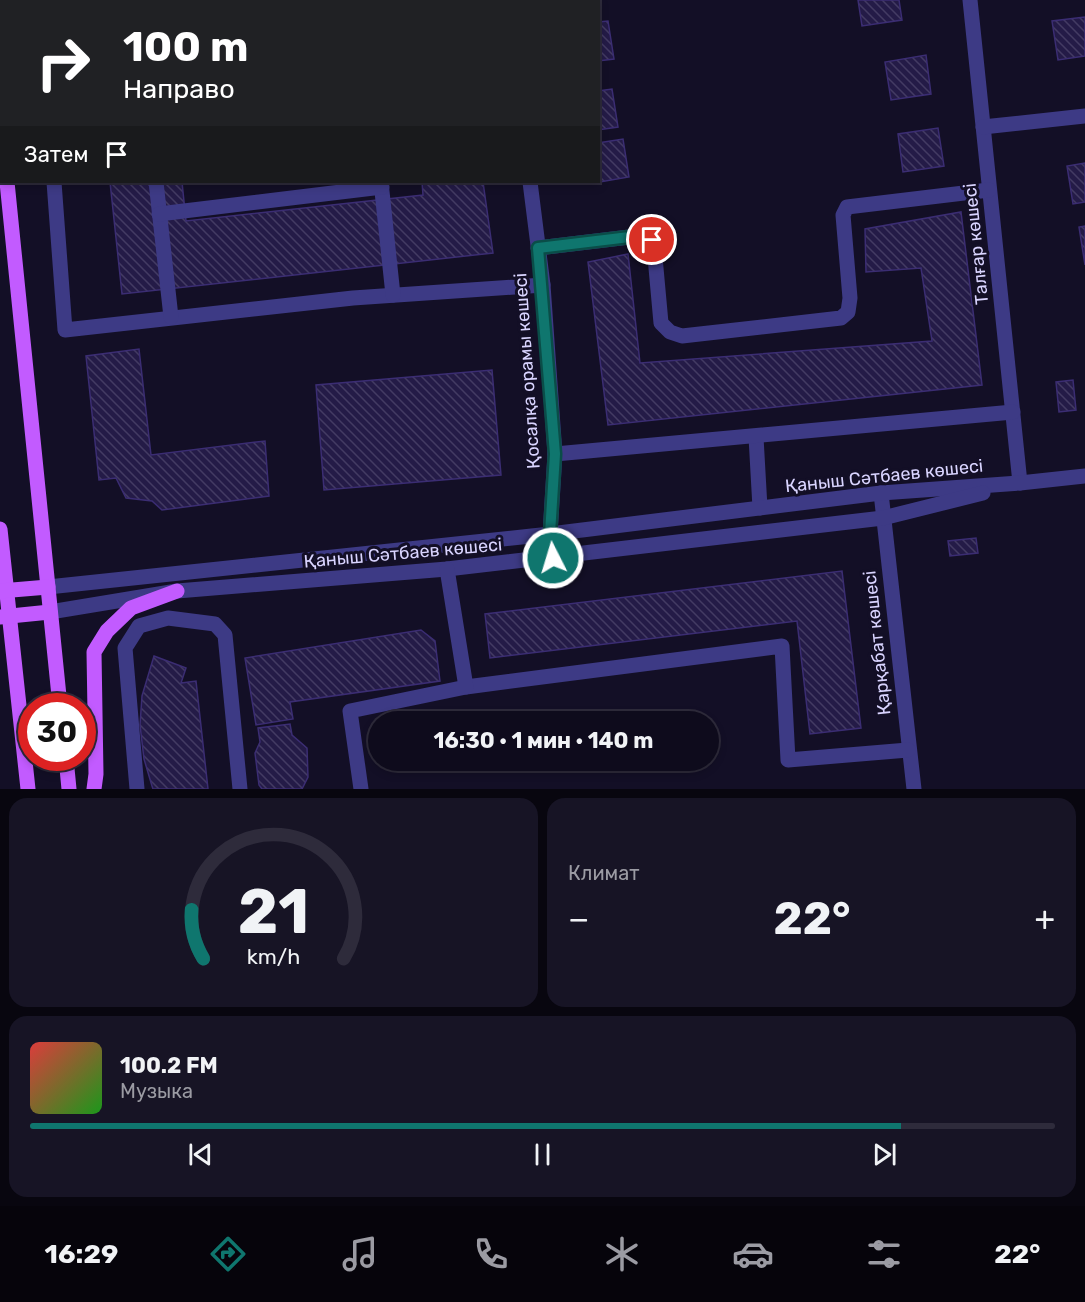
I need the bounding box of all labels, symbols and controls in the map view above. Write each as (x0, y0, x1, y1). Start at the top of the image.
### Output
text: 100 m (123, 22, 248, 72)
icon: right (24, 24, 102, 102)
text: Направо (123, 73, 235, 105)
icon: arrive (100, 138, 133, 171)
text: Затем (24, 141, 88, 168)
street label: Талғар көшесі (959, 182, 993, 306)
pin (626, 214, 677, 265)
icon: arrive (635, 223, 668, 256)
street label: Қосалқа орамы көшесі (509, 272, 545, 470)
street label: Қаныш Сәтбаев көшесі (784, 455, 984, 497)
position arrow (521, 526, 585, 590)
street label: Қаныш Сәтбаев көшесі (303, 533, 503, 573)
street label: Қарқабат көшесі (858, 570, 896, 716)
speed limit sign: 30 (18, 693, 96, 771)
text: 16:30 · 1 мин · 140 m (434, 727, 653, 754)
text: Климат (568, 861, 640, 885)
text: 21 (238, 875, 309, 949)
text: 22° (773, 892, 850, 945)
text: − (568, 899, 589, 938)
text: + (1034, 899, 1055, 938)
text: km/h (247, 945, 300, 970)
text: 100.2 FM (120, 1052, 218, 1079)
text: Музыка (120, 1079, 193, 1103)
icon: previous (184, 1138, 217, 1171)
icon: pause (526, 1138, 559, 1171)
icon: next (868, 1138, 901, 1171)
icon: directions (207, 1233, 249, 1275)
icon: music (339, 1233, 381, 1275)
icon: phone (470, 1233, 512, 1275)
icon: climate (601, 1233, 643, 1275)
icon: car (732, 1233, 774, 1275)
icon: filters (863, 1233, 905, 1275)
text: 16:29 (45, 1238, 118, 1270)
text: 22° (994, 1238, 1040, 1270)

